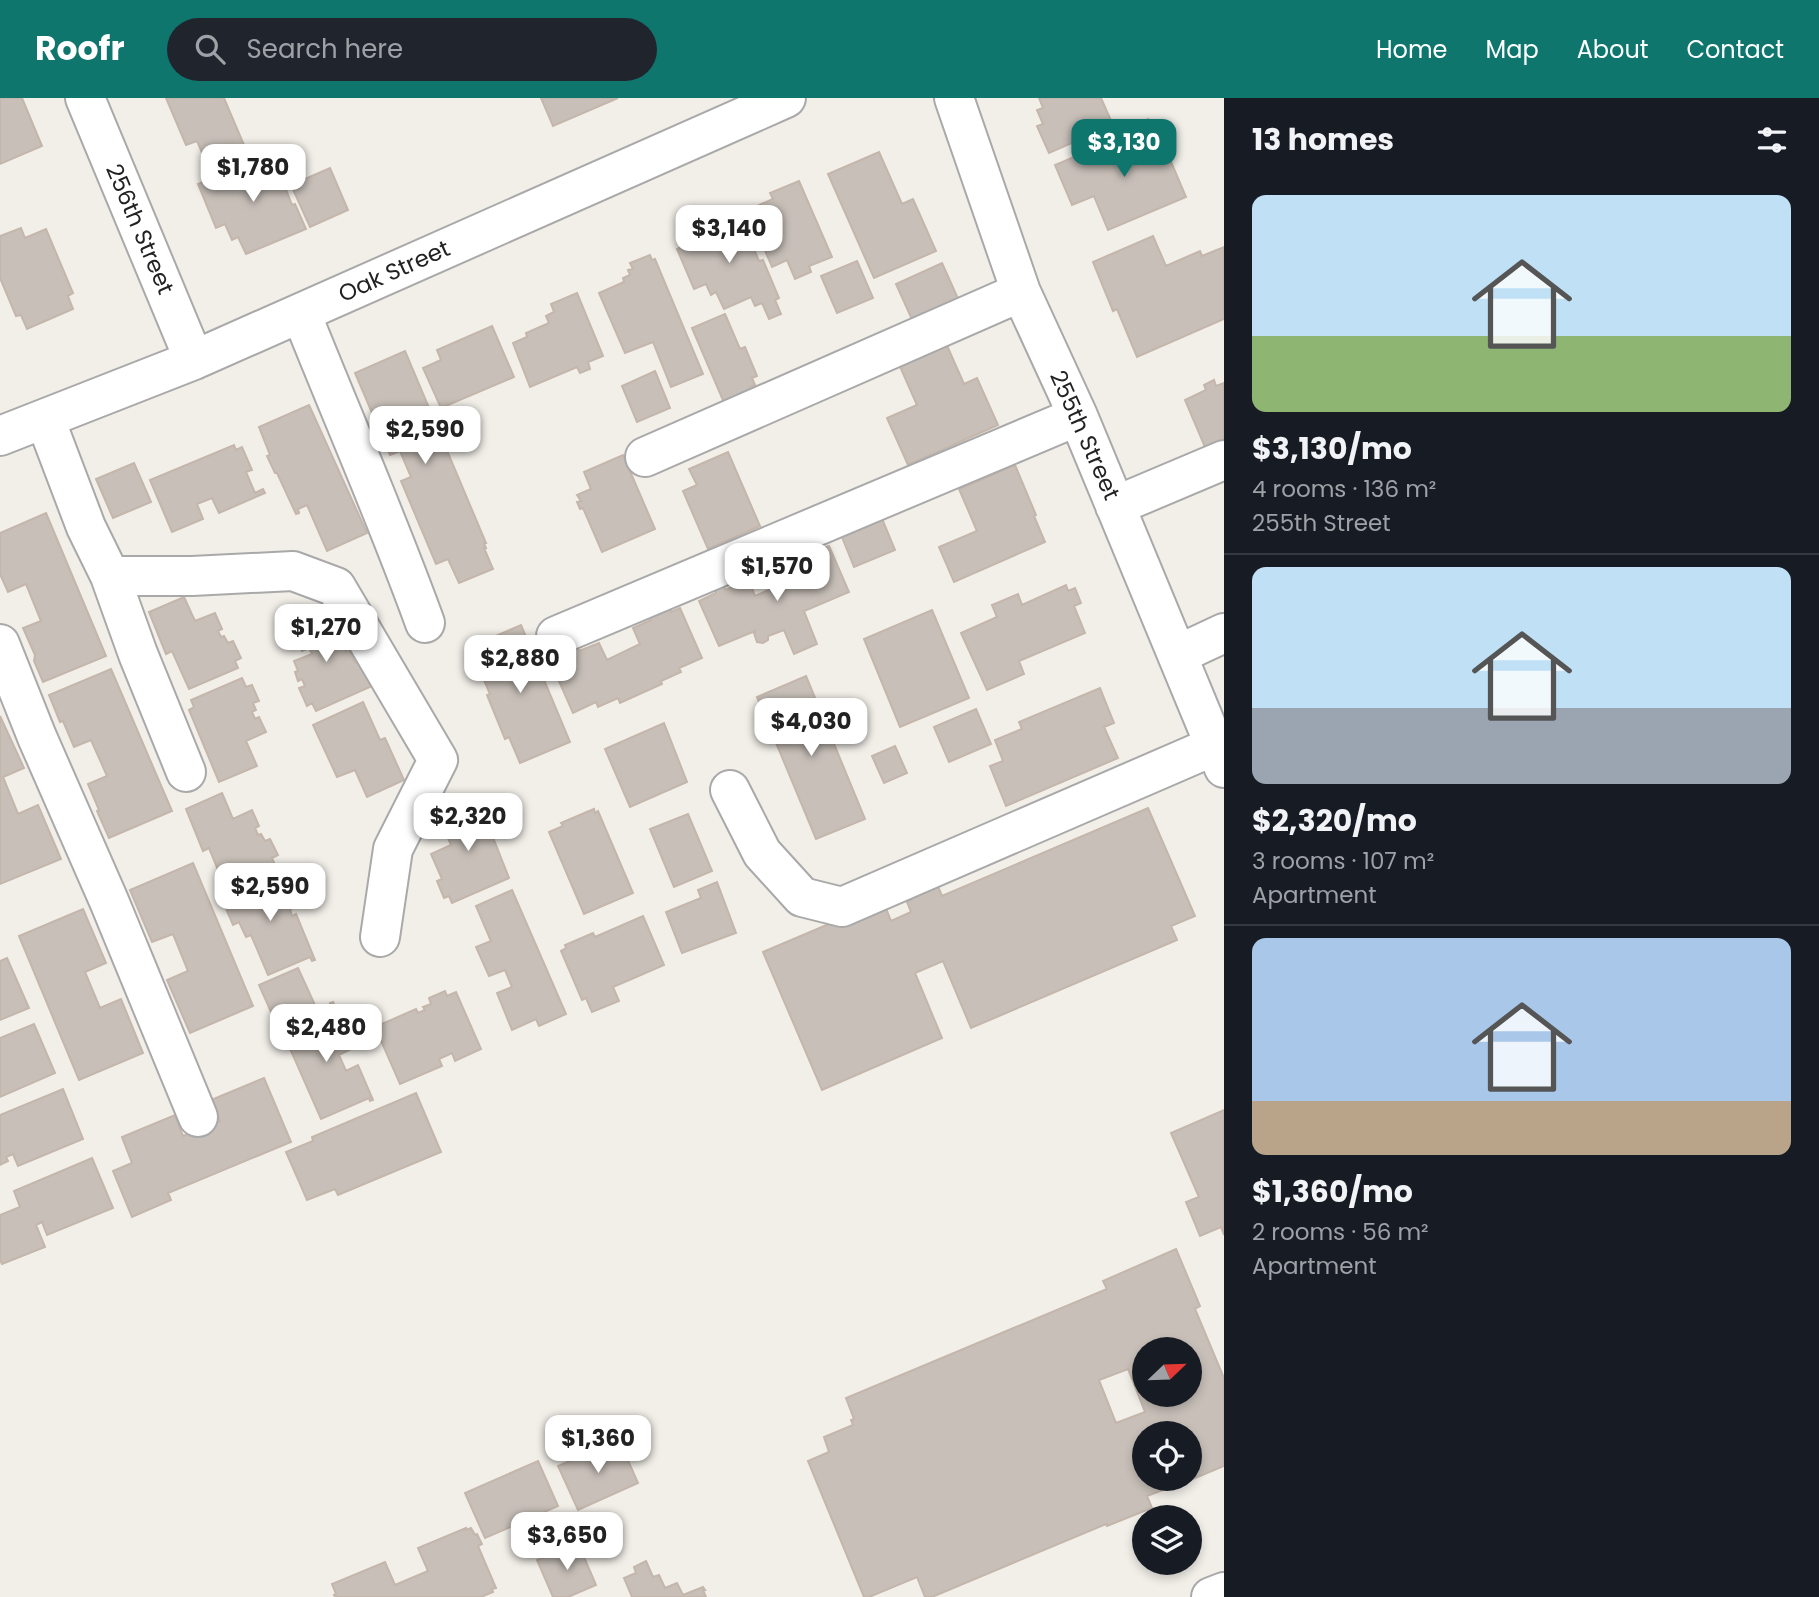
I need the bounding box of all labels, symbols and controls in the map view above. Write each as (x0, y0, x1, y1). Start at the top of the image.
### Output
search box (167, 18, 657, 81)
text: Roofr (35, 25, 125, 72)
icon: search (191, 30, 229, 68)
text: Search here (247, 31, 403, 67)
text: Home (1376, 33, 1448, 66)
text: Map (1486, 33, 1539, 66)
text: About (1577, 33, 1648, 66)
text: Contact (1686, 33, 1784, 66)
text: 13 homes (1252, 118, 1394, 161)
pin: $3,130 (1067, 120, 1181, 179)
icon: filters (1753, 121, 1791, 159)
text: $3,130 (1087, 126, 1161, 158)
pin: $1,780 (196, 144, 310, 204)
text: $1,780 (217, 151, 289, 183)
street label: 256th Street (98, 159, 182, 299)
pin: $3,140 (672, 206, 786, 265)
text: $3,140 (692, 212, 766, 244)
street label: Oak Street (333, 232, 455, 310)
icon: home (1459, 241, 1585, 367)
street label: 255th Street (1042, 365, 1128, 505)
pin: $2,590 (368, 406, 482, 466)
text: $2,590 (386, 413, 464, 445)
text: $3,130/mo (1252, 427, 1412, 470)
text: 4 rooms · 136 m² (1252, 473, 1436, 505)
text: 255th Street (1252, 507, 1391, 539)
pin: $1,570 (720, 544, 834, 603)
text: $1,570 (741, 550, 813, 582)
pin: $1,270 (269, 604, 383, 664)
text: $1,270 (291, 611, 361, 643)
icon: home (1459, 613, 1585, 739)
pin: $2,880 (463, 636, 577, 695)
text: $2,880 (480, 642, 560, 674)
pin: $4,030 (754, 698, 868, 758)
text: $4,030 (770, 705, 852, 737)
pin: $2,320 (411, 794, 525, 853)
text: $2,320/mo (1252, 799, 1417, 842)
text: $2,320 (430, 800, 506, 832)
text: 3 rooms · 107 m² (1252, 845, 1434, 877)
pin: $2,590 (213, 864, 327, 923)
text: $2,590 (231, 870, 309, 902)
text: Apartment (1252, 879, 1377, 911)
icon: home (1459, 984, 1585, 1110)
pin: $2,480 (269, 1004, 383, 1064)
text: $2,480 (286, 1011, 366, 1043)
text: $1,360/mo (1252, 1170, 1413, 1213)
text: 2 rooms · 56 m² (1252, 1216, 1429, 1248)
text: Apartment (1252, 1250, 1377, 1282)
north arrow (1132, 1337, 1202, 1407)
map controls (1132, 1337, 1202, 1575)
pin: $1,360 (541, 1416, 655, 1475)
button: locate (1132, 1421, 1202, 1491)
text: $1,360 (561, 1422, 635, 1454)
button: layers (1132, 1505, 1202, 1575)
pin: $3,650 (510, 1512, 624, 1572)
text: $3,650 (527, 1519, 607, 1551)

